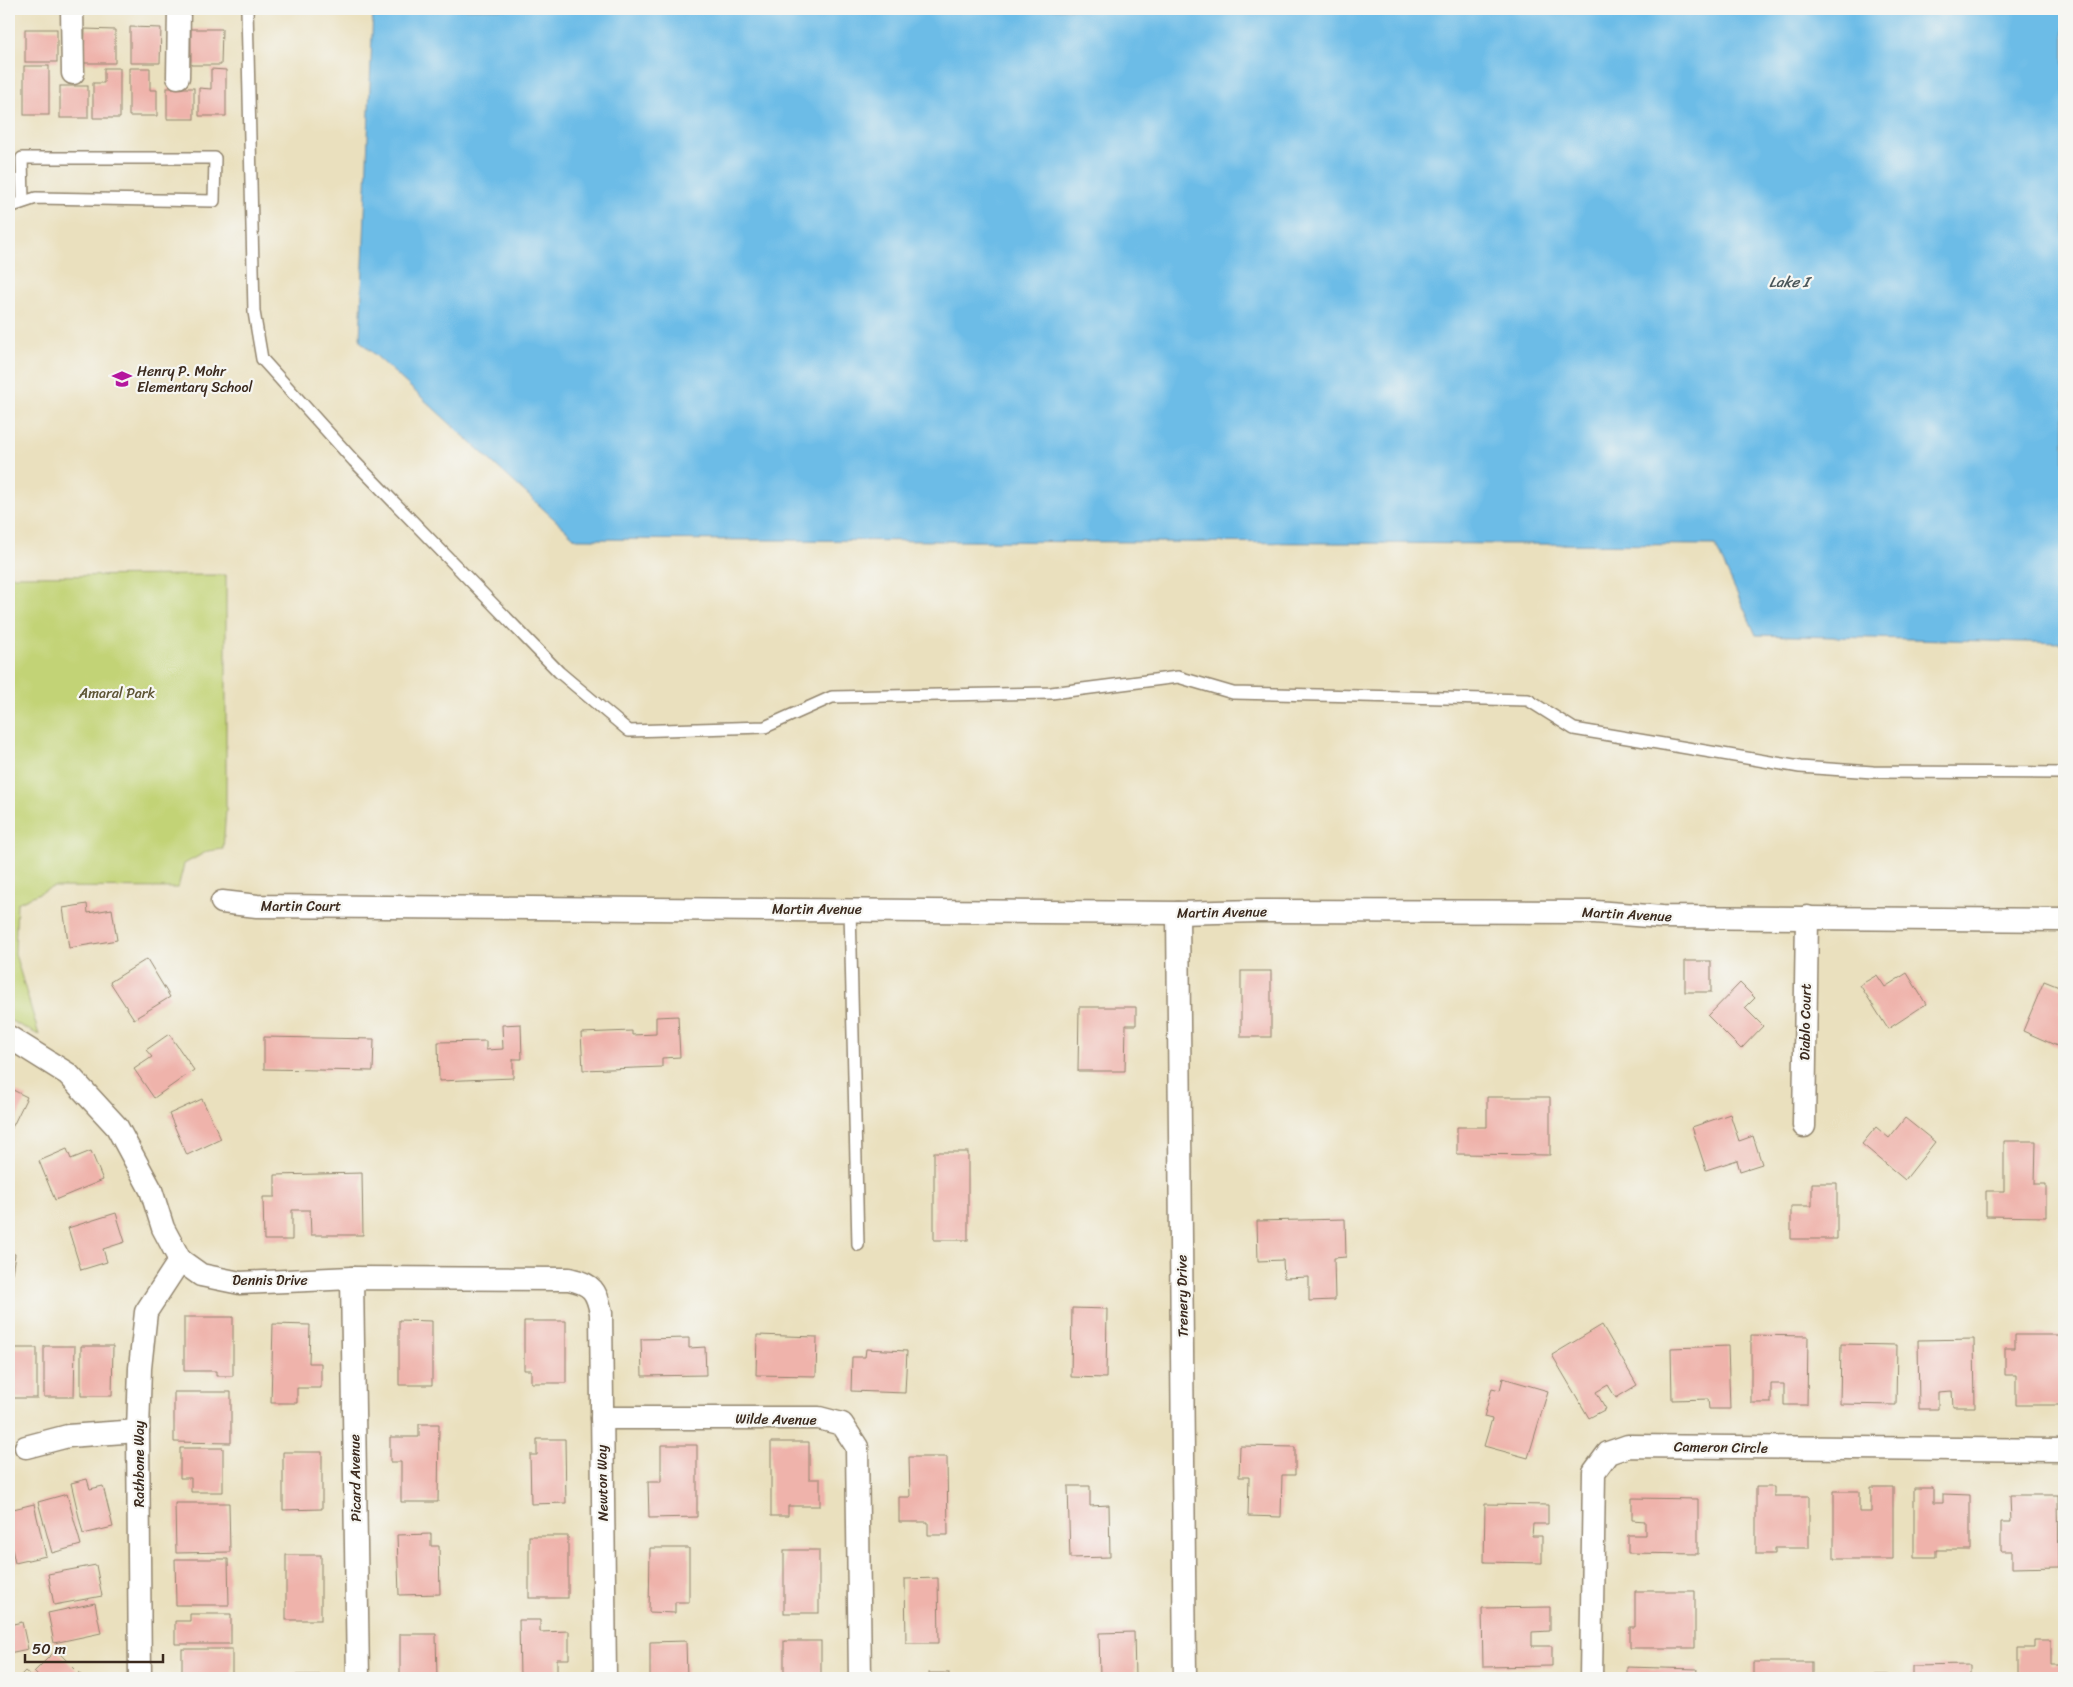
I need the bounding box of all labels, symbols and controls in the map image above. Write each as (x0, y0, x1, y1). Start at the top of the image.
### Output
water label: Lake I (1769, 269, 1813, 295)
place label: Henry P. Mohr Elementary School (137, 359, 254, 400)
school or university icon: Henry P. Mohr Elementary School (111, 368, 133, 390)
park label: Amaral Park (78, 681, 156, 706)
street label: Martin Court (261, 894, 341, 919)
street label: Martin Avenue (772, 897, 862, 922)
street label: Martin Avenue (1177, 899, 1267, 926)
street label: Martin Avenue (1581, 900, 1673, 929)
street label: Diablo Court (1792, 983, 1819, 1061)
street label: Trenery Drive (1169, 1255, 1196, 1337)
street label: Dennis Drive (232, 1268, 308, 1293)
street label: Wilde Avenue (735, 1406, 817, 1433)
street label: Rathbone Way (127, 1420, 152, 1507)
street label: Picard Avenue (342, 1434, 369, 1522)
street label: Cameron Circle (1674, 1434, 1768, 1461)
street label: Newton Way (589, 1444, 616, 1521)
scale bar (25, 1632, 162, 1664)
text: 50 m (32, 1636, 67, 1662)

